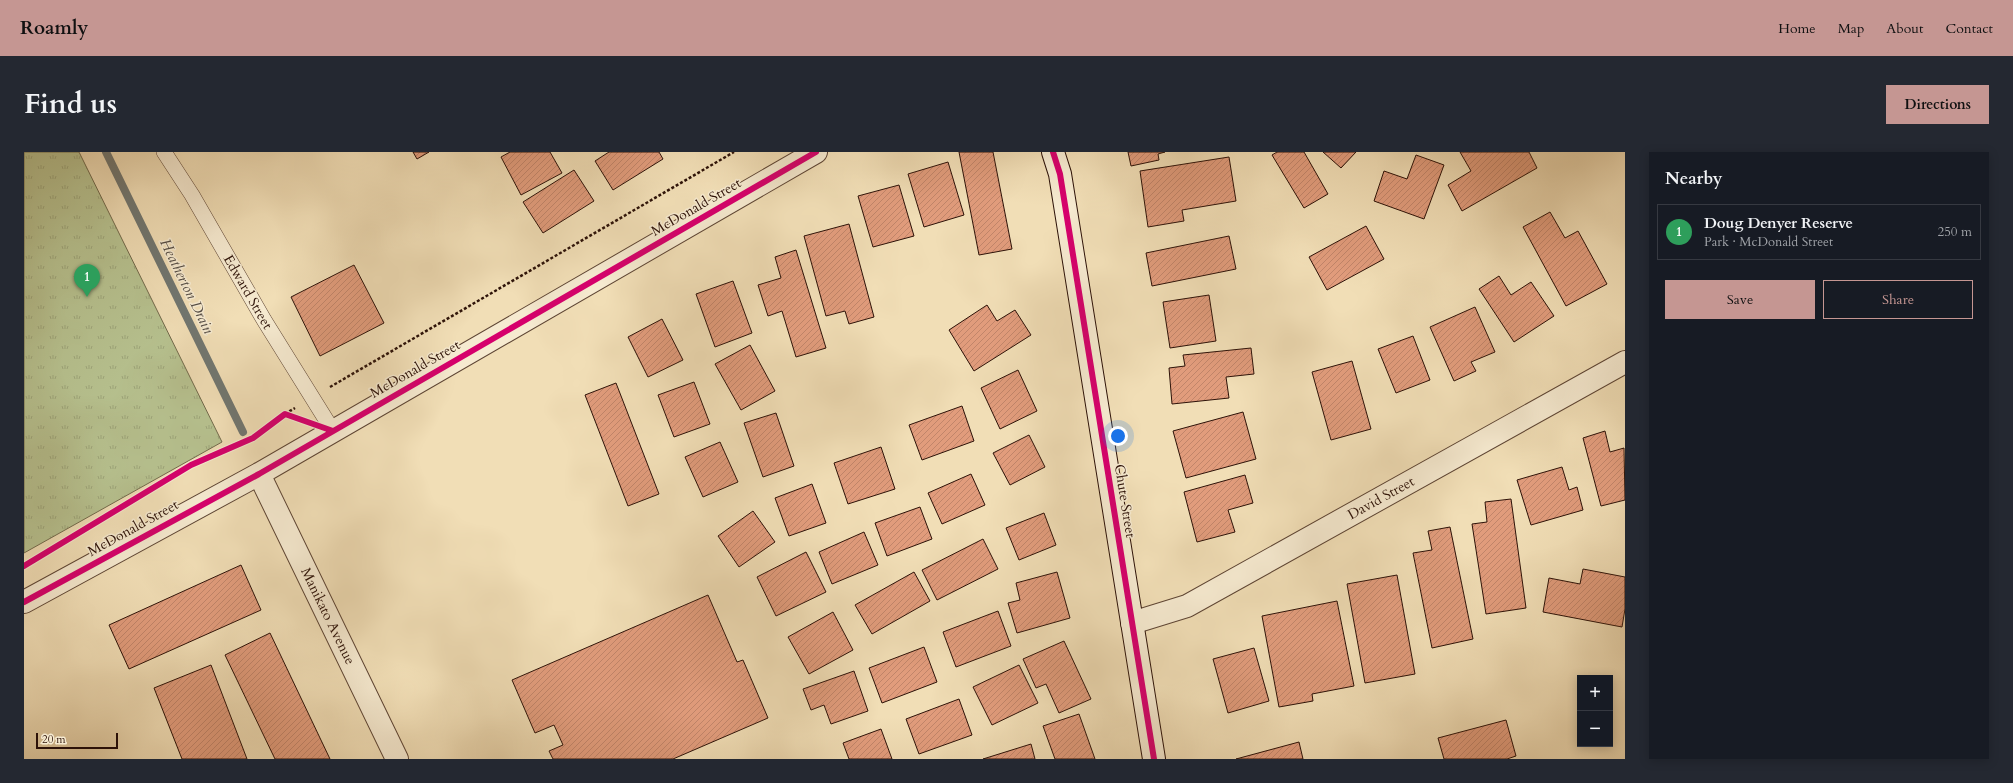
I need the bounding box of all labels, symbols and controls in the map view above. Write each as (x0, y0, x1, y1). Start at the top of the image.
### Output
text: Roamly (20, 15, 88, 41)
text: Home (1778, 19, 1816, 38)
text: Map (1838, 19, 1864, 38)
text: About (1886, 19, 1923, 38)
text: Contact (1945, 19, 1993, 38)
text: Find us (24, 85, 117, 123)
button: Directions (1886, 85, 1989, 124)
text: Nearby (1665, 167, 1722, 190)
street label: McDonald Street (648, 173, 745, 240)
text: Doug Denyer Reserve (1704, 213, 1853, 233)
text: 1 (1676, 223, 1682, 241)
text: 250 m (1938, 223, 1972, 241)
text: Park · McDonald Street (1704, 233, 1833, 251)
water label: Heatherton Drain (155, 235, 219, 338)
street label: Edward Street (219, 251, 277, 333)
pin: 1 (74, 264, 100, 297)
button: Save (1665, 280, 1815, 319)
button: Share (1823, 280, 1973, 319)
street label: McDonald Street (367, 335, 464, 402)
your location (1108, 426, 1128, 446)
street label: Chute Street (1110, 463, 1140, 540)
street label: David Street (1344, 472, 1418, 524)
street label: McDonald Street (84, 495, 182, 561)
street label: Manikato Avenue (296, 564, 360, 668)
map controls (1577, 675, 1613, 747)
button: + (1577, 675, 1613, 711)
button: − (1577, 711, 1613, 747)
scale bar (36, 731, 118, 750)
text: 20 m (42, 732, 66, 747)

